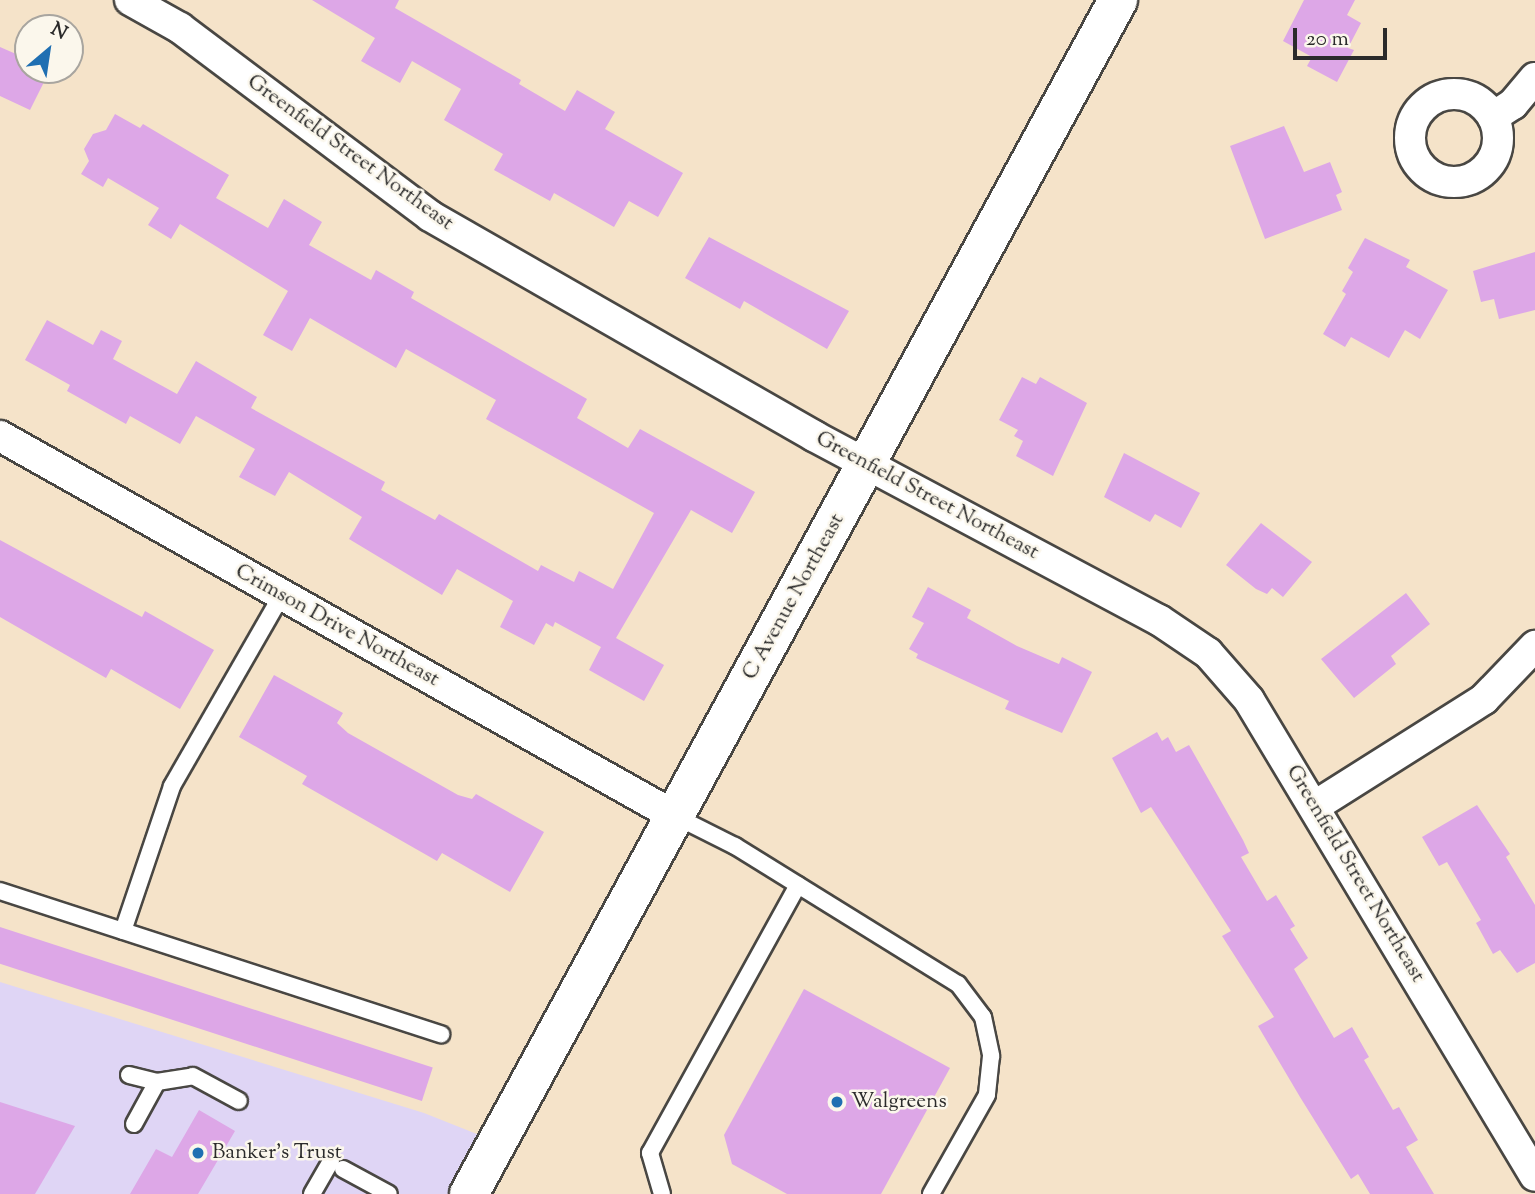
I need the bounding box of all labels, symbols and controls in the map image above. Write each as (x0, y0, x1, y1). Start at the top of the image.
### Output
north arrow (14, 14, 84, 84)
scale bar (1297, 14, 1392, 58)
text: N (45, 16, 72, 47)
text: 20 m (1306, 25, 1349, 55)
street label: Greenfield Street Northeast (242, 70, 458, 236)
street label: Greenfield Street Northeast (811, 426, 1043, 566)
street label: C Avenue Northeast (738, 510, 850, 684)
street label: Crimson Drive Northeast (231, 559, 443, 693)
street label: Greenfield Street Northeast (1280, 761, 1430, 987)
place label: Walgreens (851, 1089, 947, 1115)
marker: Walgreens (829, 1094, 845, 1110)
place label: Banker's Trust (212, 1140, 342, 1166)
marker: Banker's Trust (190, 1145, 206, 1161)

